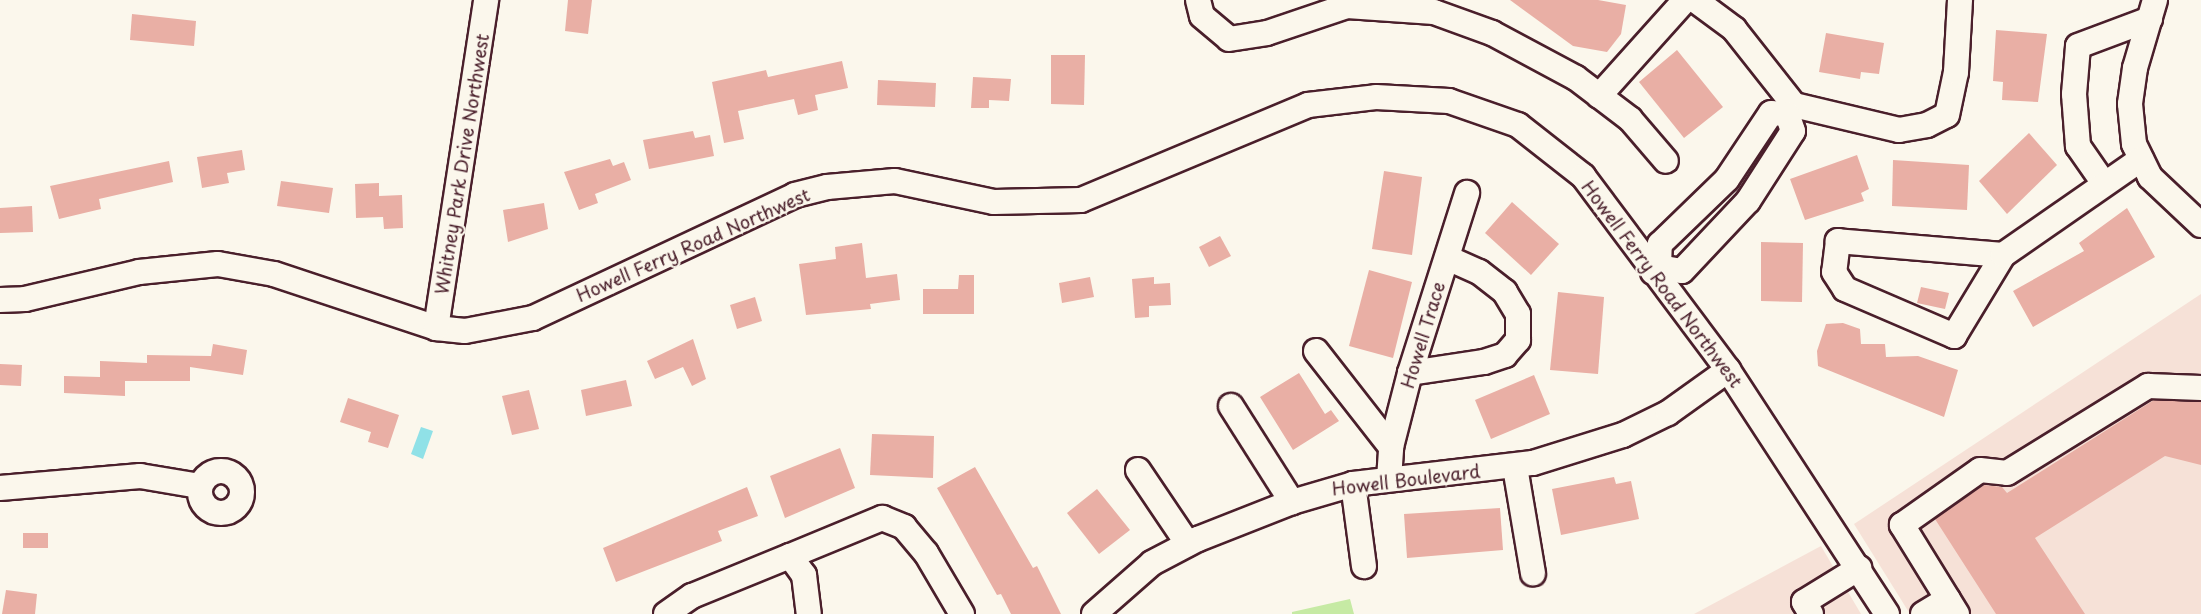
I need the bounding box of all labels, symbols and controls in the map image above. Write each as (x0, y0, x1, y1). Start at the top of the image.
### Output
street label: Whitney Park Drive Northwest (431, 31, 493, 297)
street label: Howell Ferry Road Northwest (1577, 176, 1747, 392)
street label: Howell Ferry Road Northwest (572, 183, 814, 307)
street label: Howell Trace (1396, 279, 1450, 391)
street label: Howell Boulevard (1331, 460, 1481, 500)

